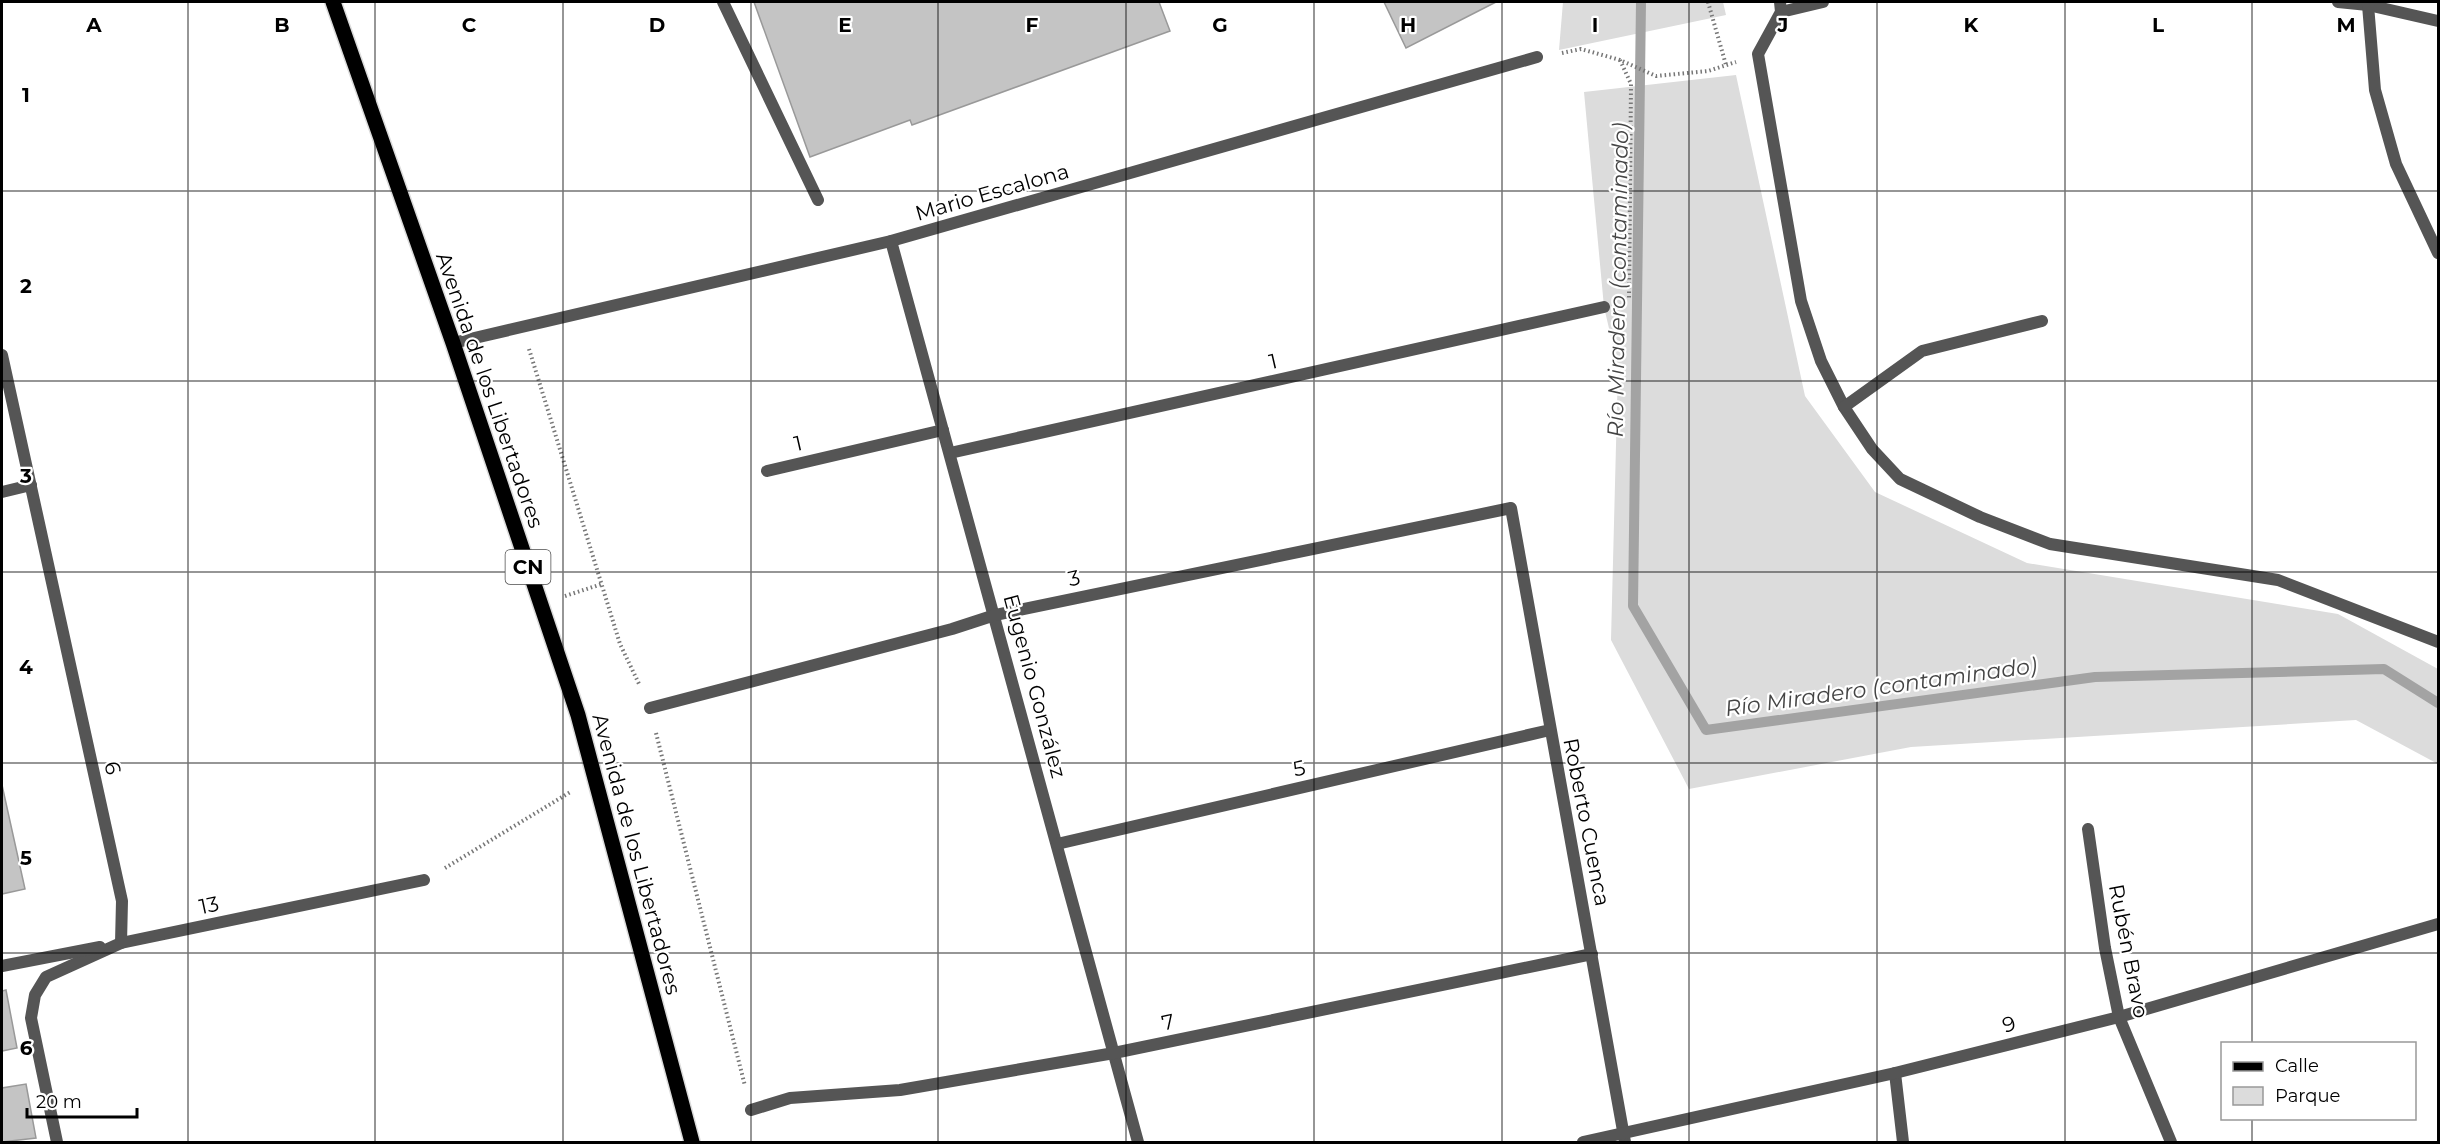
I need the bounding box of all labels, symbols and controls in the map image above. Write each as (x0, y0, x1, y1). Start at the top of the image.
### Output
text: A (85, 13, 102, 37)
text: B (274, 13, 290, 37)
text: C (462, 13, 477, 37)
text: D (649, 13, 665, 37)
text: E (838, 13, 852, 37)
text: F (1026, 13, 1039, 37)
text: G (1212, 13, 1228, 37)
text: H (1400, 13, 1416, 37)
text: I (1592, 13, 1598, 37)
text: J (1777, 13, 1788, 37)
text: K (1964, 13, 1980, 37)
text: L (2152, 13, 2164, 37)
text: M (2336, 13, 2356, 37)
text: 1 (22, 83, 30, 107)
water label: Río Miradero (contaminado) (1602, 122, 1634, 438)
street label: Mario Escalona (912, 158, 1072, 226)
street label: Avenida de los Libertadores (431, 249, 549, 531)
text: 2 (20, 274, 32, 298)
street label: 1 (1266, 348, 1280, 374)
street label: 1 (791, 430, 805, 456)
text: 3 (19, 464, 32, 488)
road number: CN (506, 550, 550, 584)
street label: 3 (1066, 565, 1082, 591)
street label: Eugenio González (998, 591, 1072, 781)
water label: Río Miradero (contaminado) (1723, 652, 2039, 722)
text: 4 (19, 655, 33, 679)
street label: Avenida de los Libertadores (587, 711, 687, 997)
street label: Roberto Cuenca (1558, 736, 1616, 908)
street label: 5 (1290, 754, 1308, 782)
street label: 6 (99, 759, 127, 777)
text: 5 (20, 846, 32, 870)
street label: Rubén Bravo (2104, 882, 2154, 1020)
street label: 13 (197, 891, 221, 919)
street label: 7 (1159, 1008, 1177, 1036)
street label: 9 (2000, 1010, 2018, 1038)
text: 6 (20, 1036, 33, 1060)
legend (2221, 1042, 2416, 1120)
text: Calle (2275, 1055, 2319, 1077)
scale bar (27, 1081, 136, 1119)
text: Parque (2275, 1085, 2341, 1107)
text: 20 m (36, 1091, 82, 1113)

